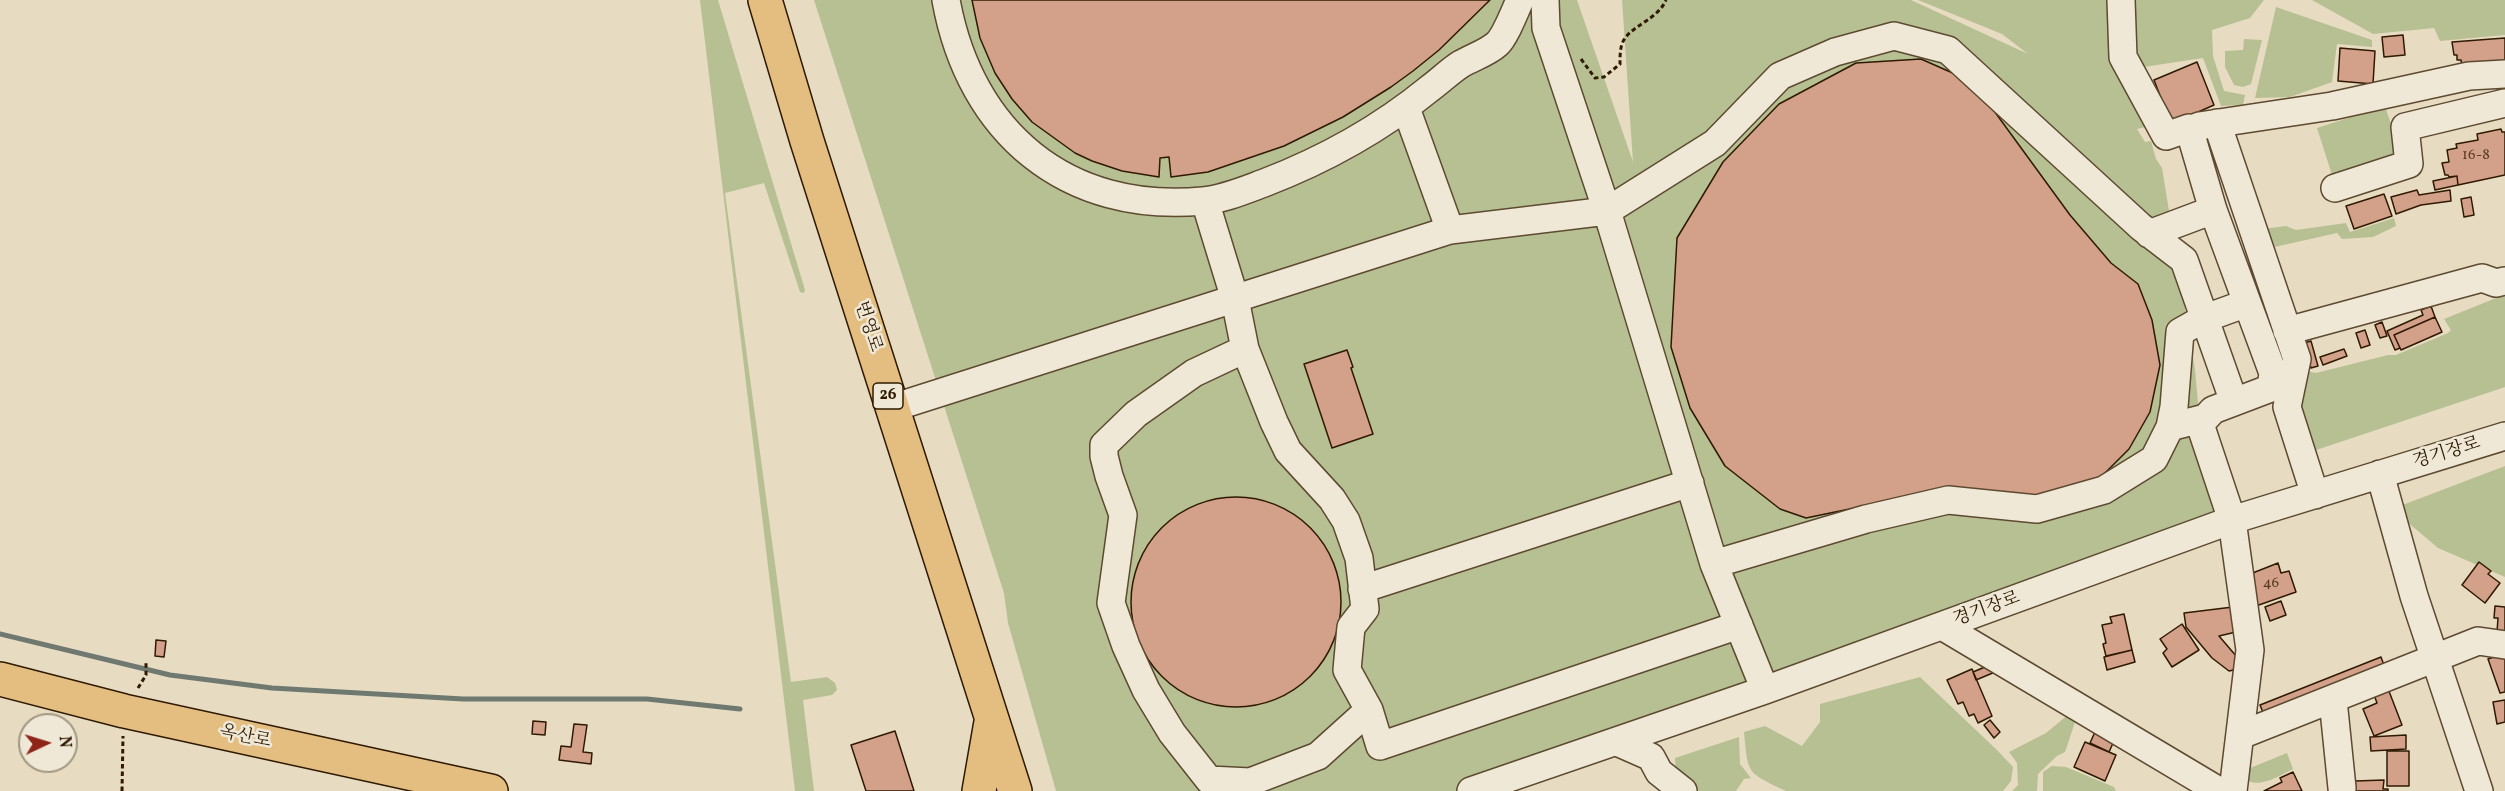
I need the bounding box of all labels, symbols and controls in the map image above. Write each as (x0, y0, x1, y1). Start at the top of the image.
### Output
house number: 16-8 (2462, 147, 2490, 165)
street label: 번영로 (849, 299, 885, 355)
road number: 26 (873, 383, 903, 409)
street label: 경기장로 (2411, 434, 2483, 474)
house number: 46 (2263, 575, 2279, 593)
street label: 경기장로 (1951, 588, 2023, 632)
north arrow (18, 713, 78, 773)
street label: 옥산로 (217, 722, 273, 754)
text: N (53, 735, 75, 748)

